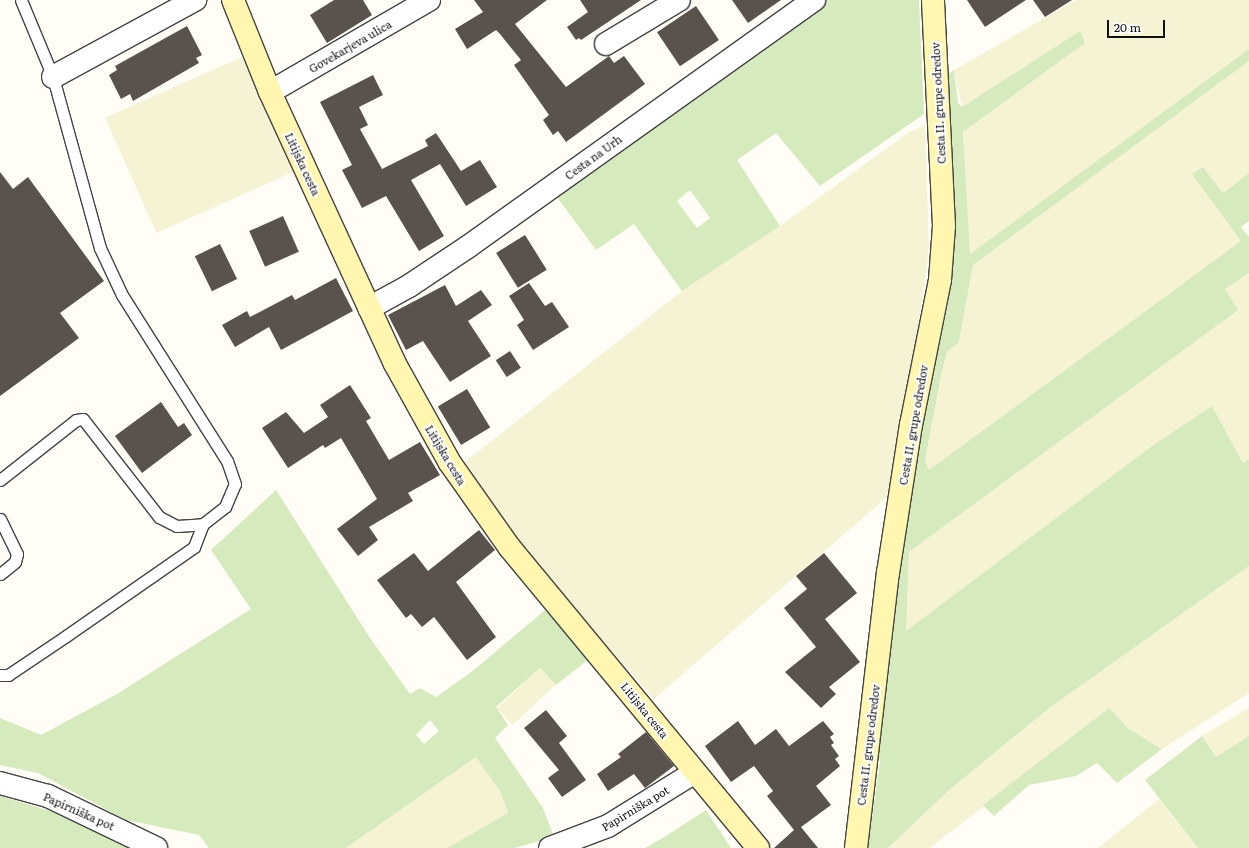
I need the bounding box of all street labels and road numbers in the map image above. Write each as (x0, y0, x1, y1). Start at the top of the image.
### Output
street label: Govekarjeva ulica (306, 17, 394, 75)
street label: Cesta II. grupe odredov (928, 42, 948, 164)
street label: Litijska cesta (283, 131, 323, 197)
street label: Cesta na Urh (562, 132, 624, 182)
street label: Cesta II. grupe odredov (896, 364, 930, 486)
street label: Litijska cesta (423, 423, 469, 487)
street label: Litijska cesta (619, 680, 671, 740)
street label: Cesta II. grupe odredov (854, 684, 882, 806)
street label: Papirniška pot (599, 783, 671, 833)
street label: Papirniška pot (41, 789, 117, 833)

